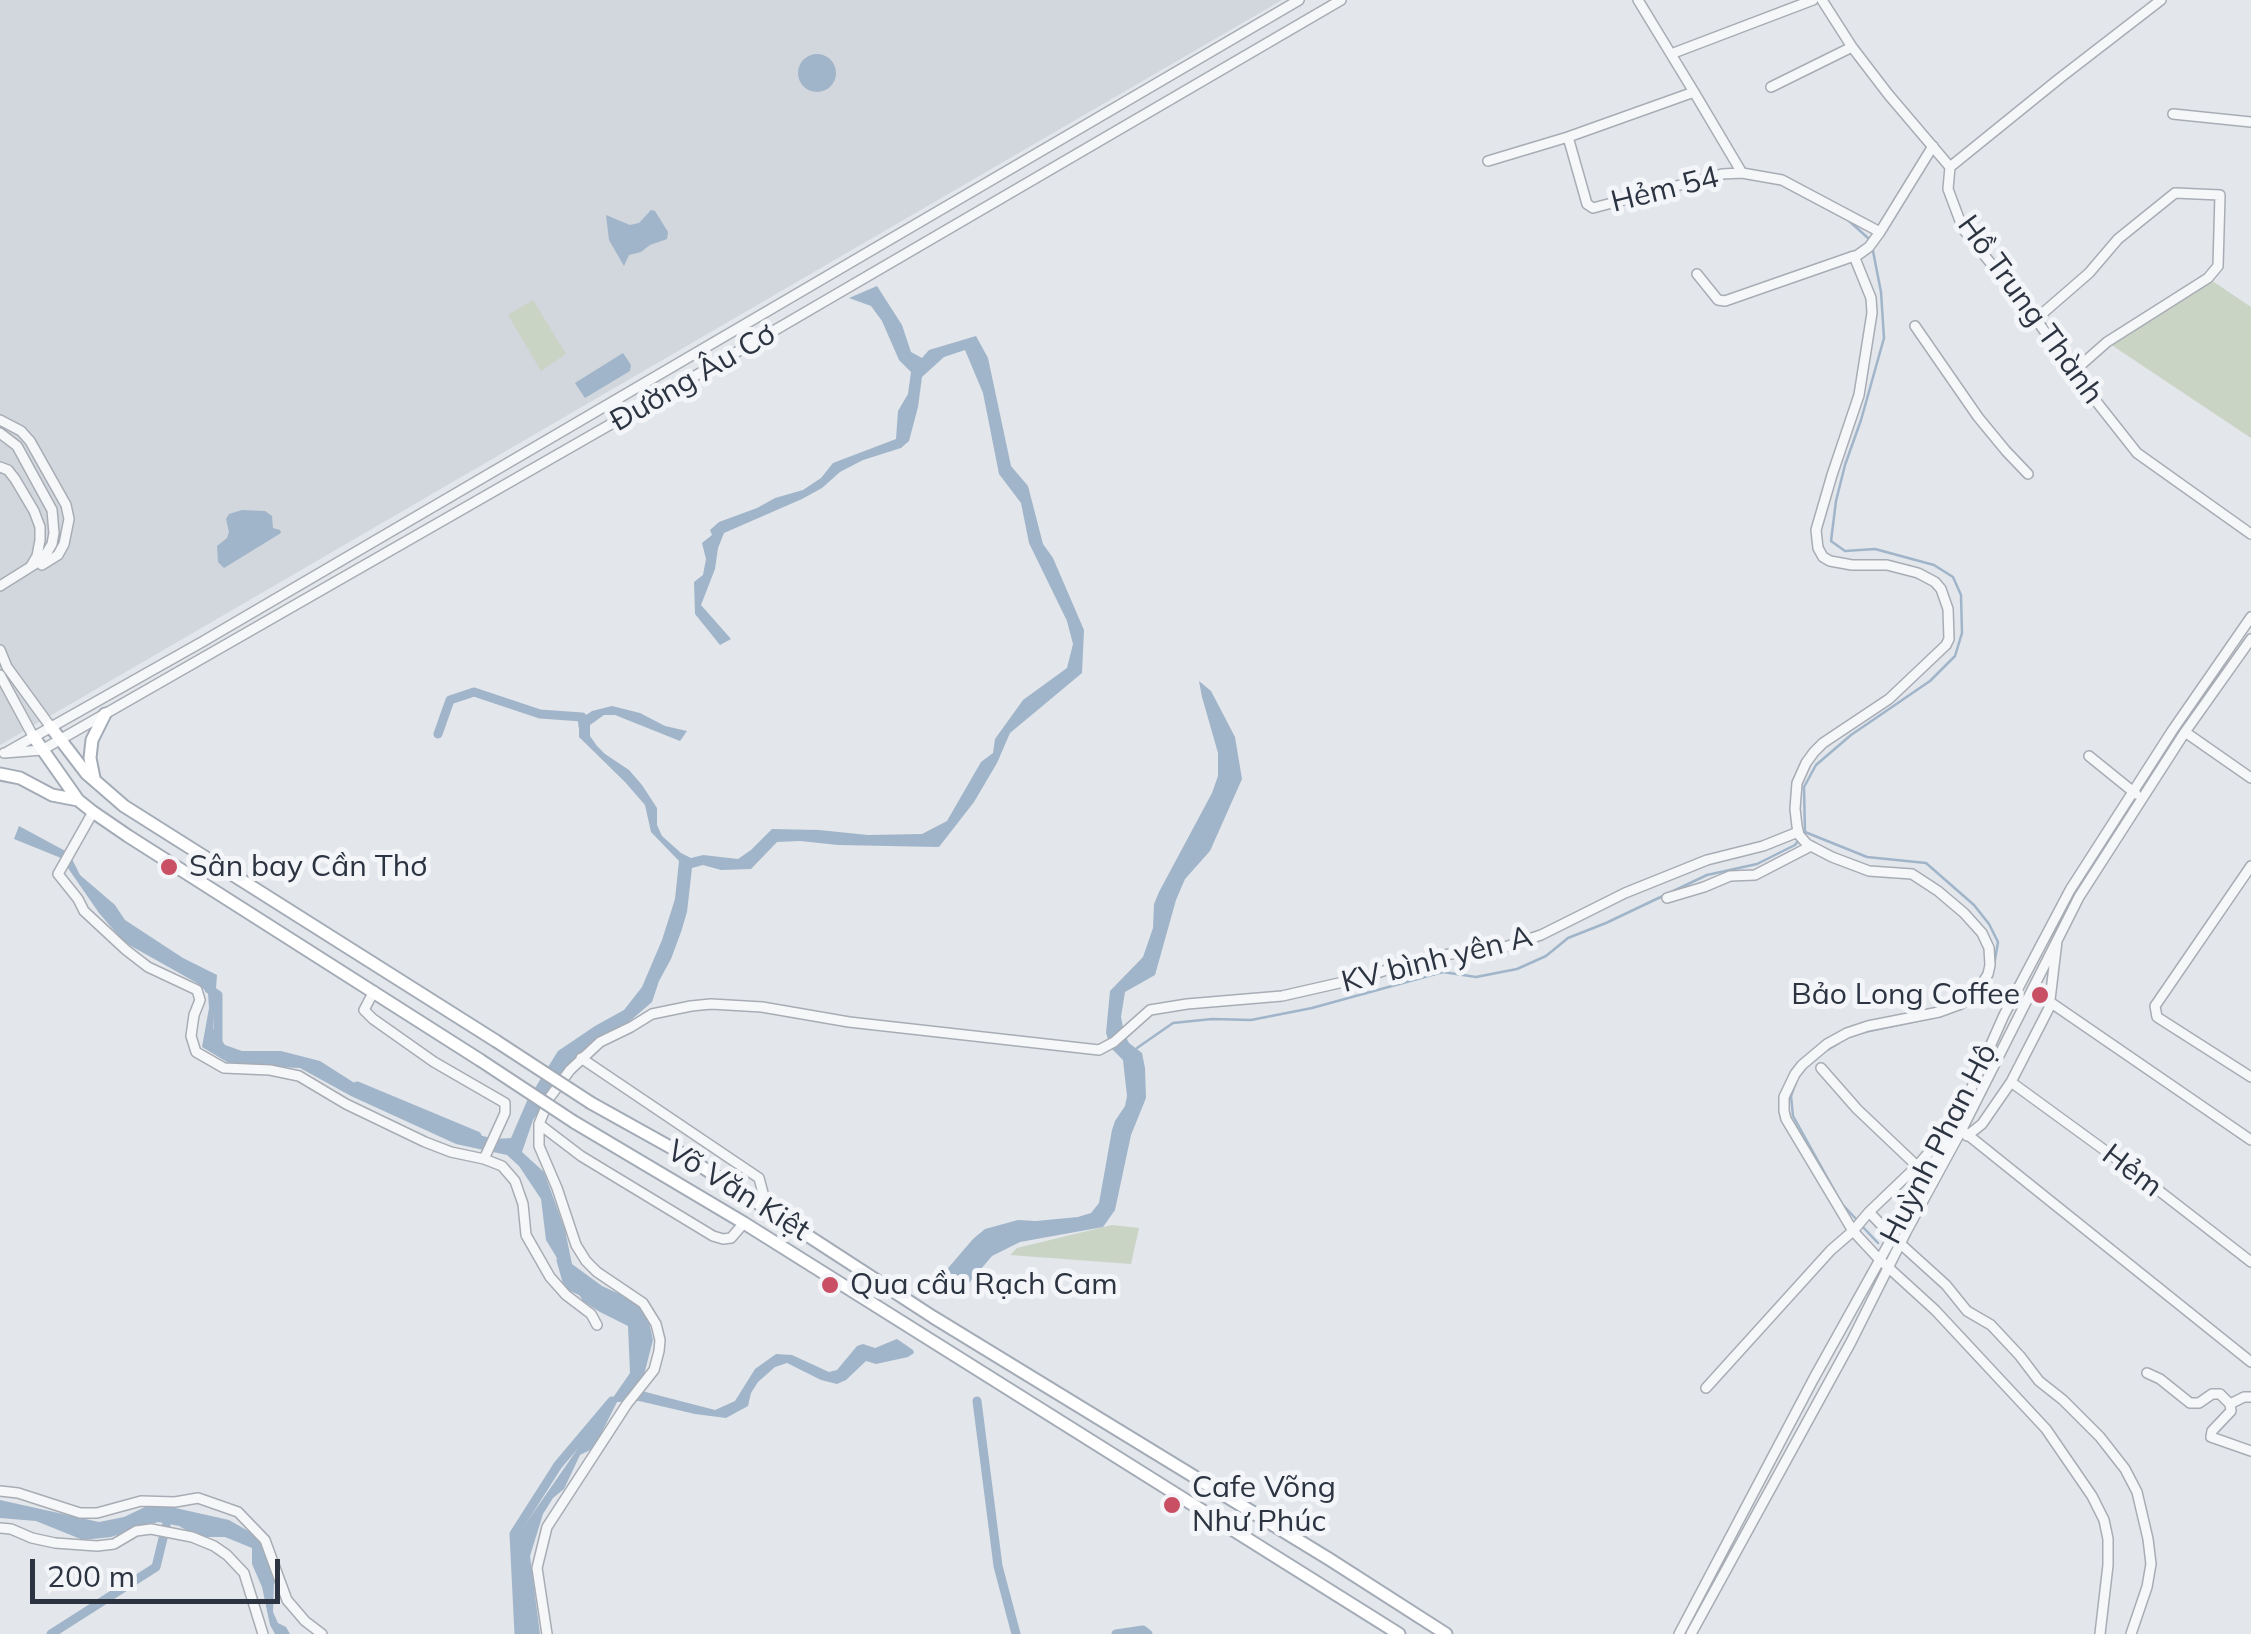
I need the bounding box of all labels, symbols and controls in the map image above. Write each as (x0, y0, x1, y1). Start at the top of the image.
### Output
street label: Hẻm 54 (1608, 159, 1722, 221)
street label: Hồ Trung Thành (1950, 209, 2110, 411)
street label: Đường Âu Cơ (604, 316, 782, 440)
place label: Sân bay Cần Thơ (189, 849, 427, 885)
marker: Sân bay Cần Thơ (158, 856, 180, 878)
street label: KV bình yên A (1338, 919, 1536, 1001)
place label: Bảo Long Coffee (1791, 977, 2020, 1013)
marker: Bảo Long Coffee (2029, 984, 2051, 1006)
street label: Huỳnh Phan Hộ (1873, 1038, 2005, 1250)
street label: Võ Văn Kiệt (660, 1133, 816, 1249)
street label: Hẻm (2095, 1137, 2169, 1205)
place label: Qua cầu Rạch Cam (850, 1267, 1118, 1303)
marker: Qua cầu Rạch Cam (819, 1274, 841, 1296)
place label: Cafe Võng Như Phúc (1192, 1470, 1336, 1540)
marker: Cafe Võng Như Phúc (1161, 1494, 1183, 1516)
scale bar (35, 1539, 285, 1601)
text: 200 m (47, 1557, 135, 1595)

